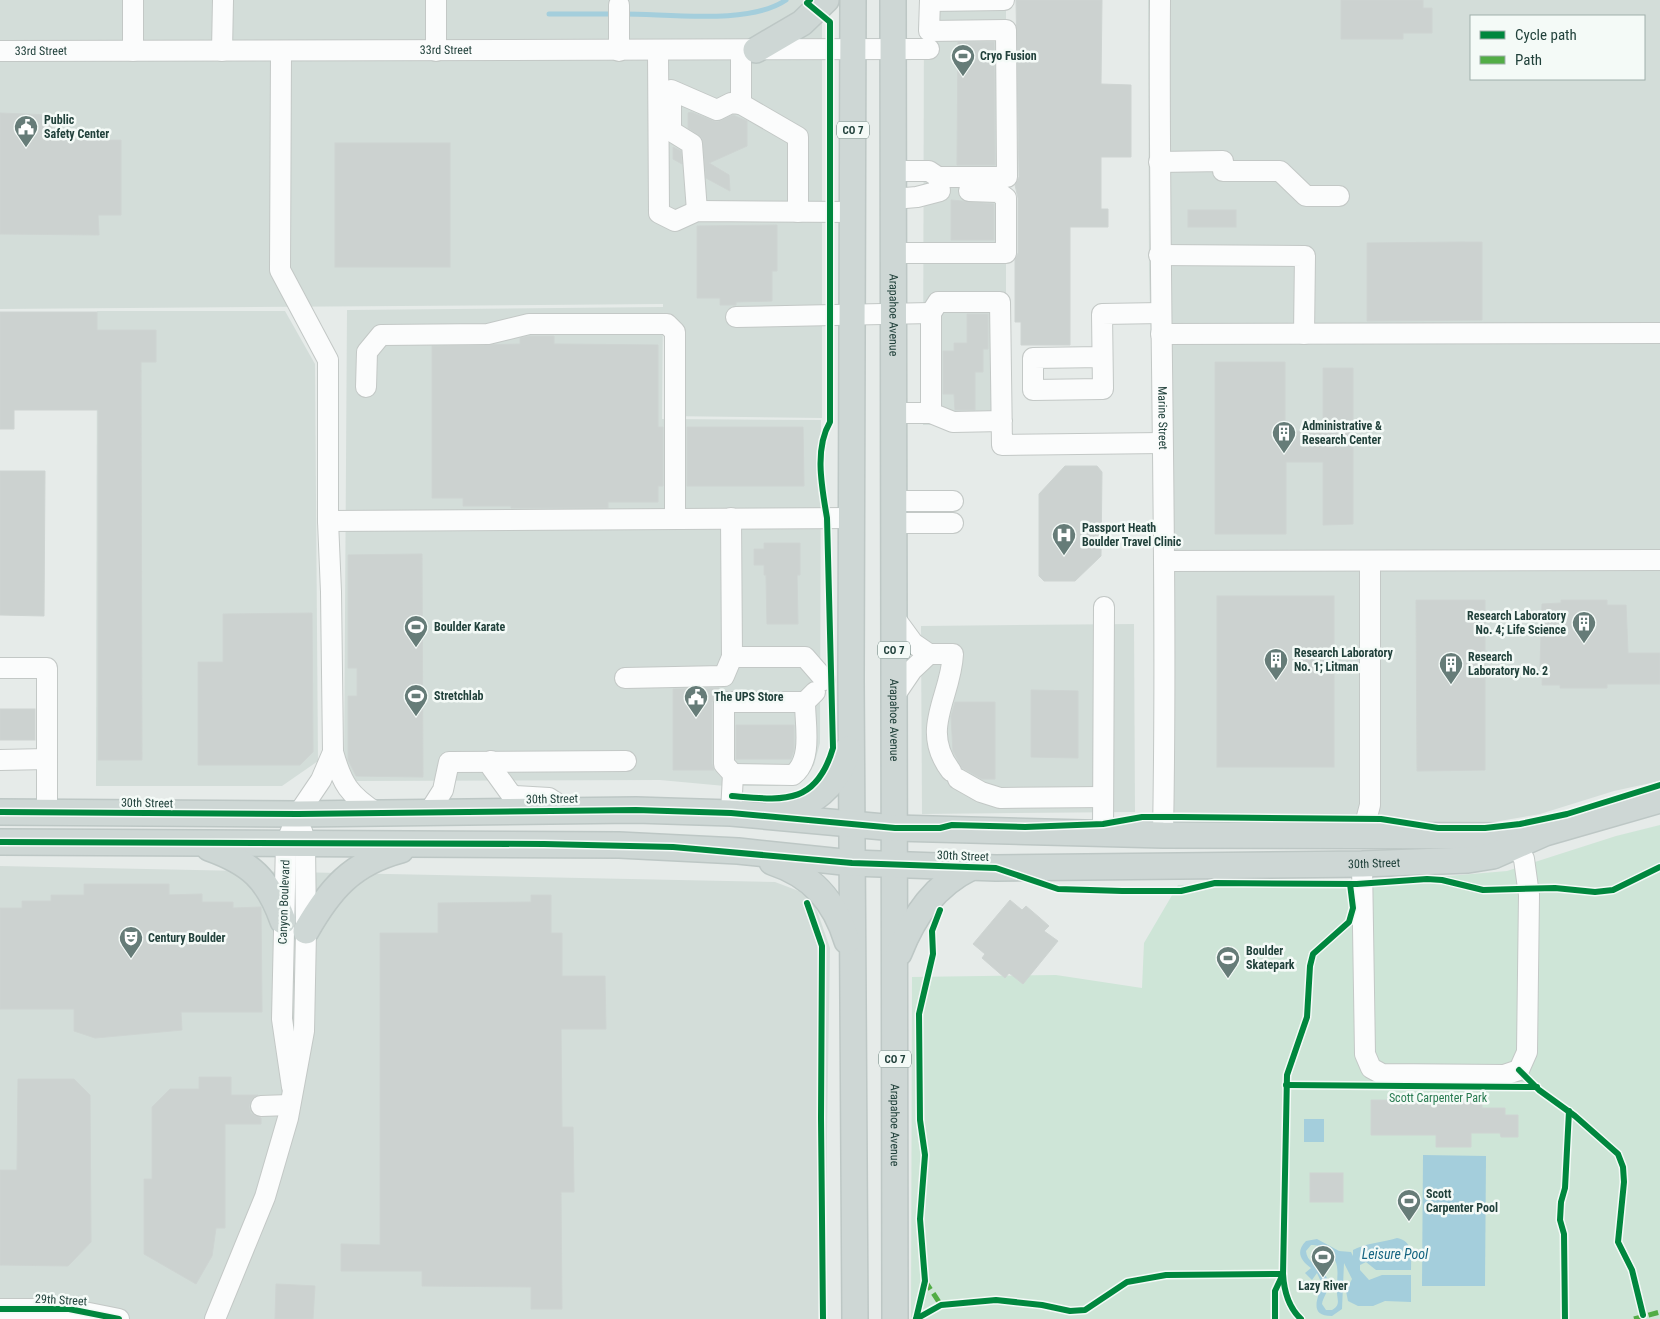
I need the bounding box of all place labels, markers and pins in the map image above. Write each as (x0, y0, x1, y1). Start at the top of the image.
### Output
sports icon: Cryo Fusion (950, 43, 976, 77)
place label: Cryo Fusion (980, 49, 1037, 63)
place label: Public Safety Center (44, 113, 109, 141)
public building icon: Public Safety Center (13, 114, 39, 148)
place label: Administrative & Research Center (1302, 419, 1382, 447)
building icon: Administrative & Research Center (1271, 420, 1297, 454)
place label: Passport Heath Boulder Travel Clinic (1082, 521, 1182, 549)
hospital icon: Passport Heath Boulder Travel Clinic (1051, 522, 1077, 556)
place label: Research Laboratory No. 4; Life Science (1467, 609, 1567, 637)
building icon: Research Laboratory No. 4; Life Science (1571, 610, 1597, 644)
sports icon: Boulder Karate (403, 614, 429, 648)
place label: Boulder Karate (434, 620, 505, 634)
place label: Research Laboratory No. 1; Litman (1294, 646, 1394, 674)
building icon: Research Laboratory No. 1; Litman (1263, 647, 1289, 681)
place label: Research Laboratory No. 2 (1468, 650, 1548, 678)
building icon: Research Laboratory No. 2 (1438, 651, 1464, 685)
sports icon: Stretchlab (403, 683, 429, 717)
public building icon: The UPS Store (683, 684, 709, 718)
place label: Stretchlab (434, 689, 484, 703)
place label: The UPS Store (714, 690, 784, 704)
theatre icon: Century Boulder (118, 925, 144, 959)
place label: Century Boulder (148, 931, 226, 945)
place label: Boulder Skatepark (1246, 944, 1295, 972)
sports icon: Boulder Skatepark (1215, 945, 1241, 979)
place label: Scott Carpenter Pool (1426, 1187, 1498, 1215)
sports icon: Scott Carpenter Pool (1396, 1188, 1422, 1222)
sports icon: Lazy River (1310, 1244, 1336, 1278)
place label: Lazy River (1298, 1279, 1348, 1293)

